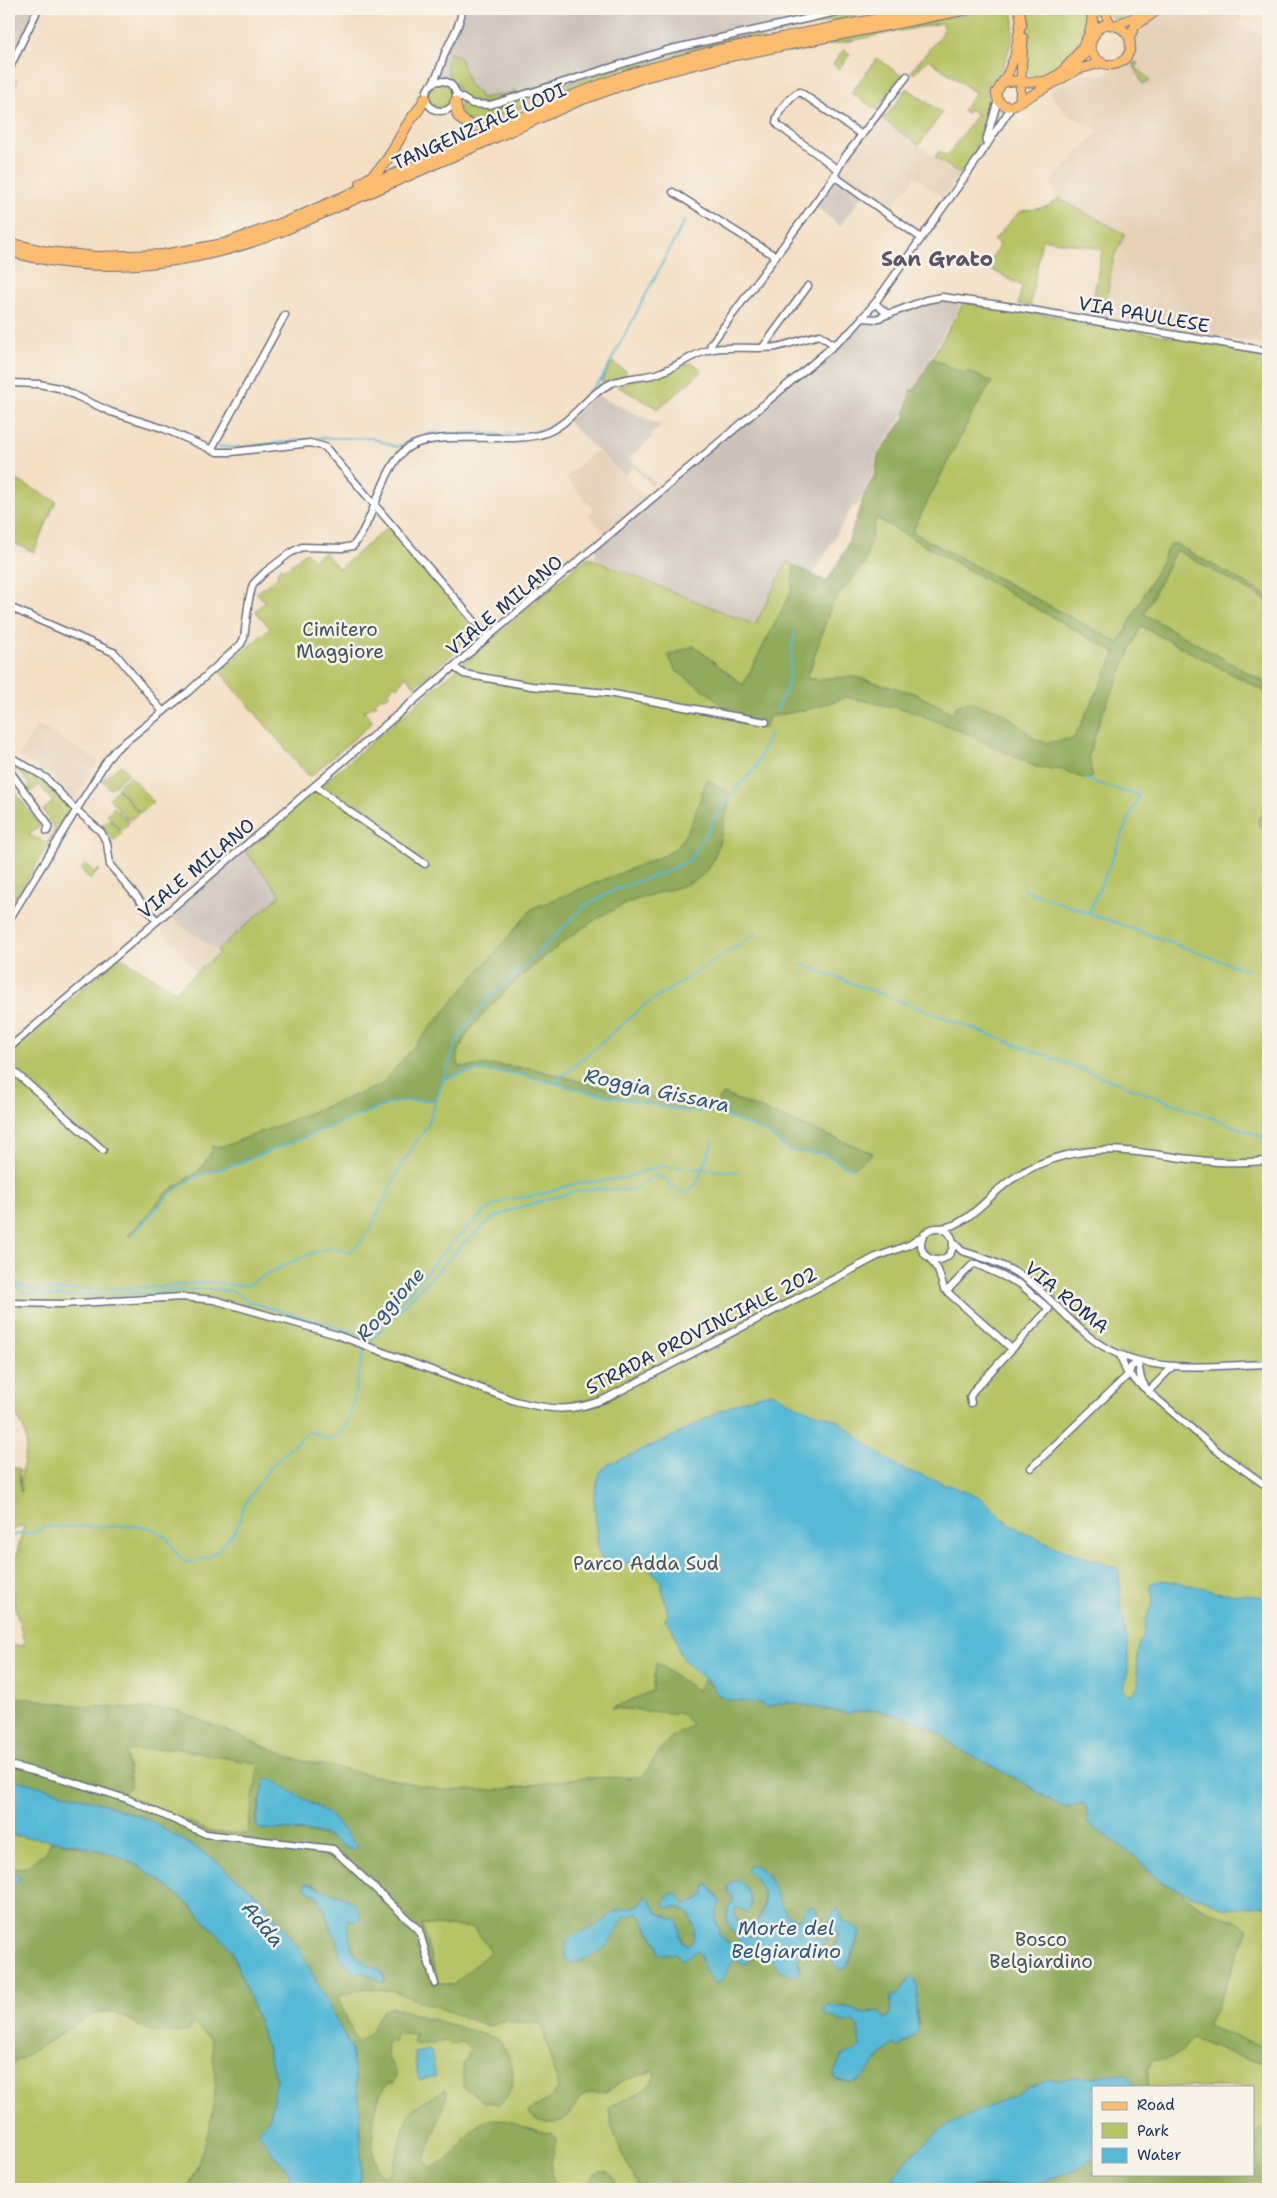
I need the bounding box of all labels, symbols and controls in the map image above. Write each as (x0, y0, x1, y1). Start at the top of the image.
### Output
street label: TANGENZIALE LODI (388, 77, 570, 176)
district label: San Grato (881, 245, 993, 273)
street label: VIA PAULLESE (1076, 291, 1212, 338)
street label: VIALE MILANO (441, 549, 568, 661)
park label: Cimitero Maggiore (296, 617, 384, 664)
street label: VIALE MILANO (133, 812, 260, 924)
water label: Roggia Gissara (582, 1062, 732, 1118)
street label: VIA ROMA (1019, 1256, 1114, 1339)
water label: Roggione (350, 1261, 430, 1347)
street label: STRADA PROVINCIALE 202 (581, 1261, 821, 1400)
park label: Parco Adda Sud (573, 1551, 719, 1576)
water label: Adda (236, 1896, 290, 1952)
water label: Morte del Belgiardino (731, 1915, 841, 1964)
park label: Bosco Belgiardino (989, 1927, 1093, 1974)
legend (1092, 2086, 1254, 2176)
text: Road (1137, 2095, 1175, 2115)
text: Park (1137, 2121, 1169, 2141)
text: Water (1137, 2145, 1181, 2165)

